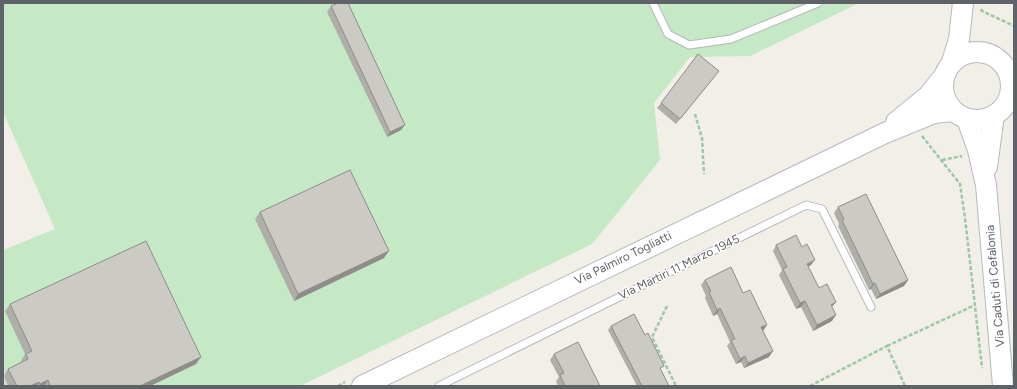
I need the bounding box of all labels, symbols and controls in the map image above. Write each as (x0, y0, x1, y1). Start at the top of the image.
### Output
street label: Via Caduti di Cefalonia (983, 224, 1007, 348)
street label: Via Palmiro Togliatti (572, 228, 674, 288)
street label: Via Martiri 11 Marzo 1945 (616, 232, 742, 302)

